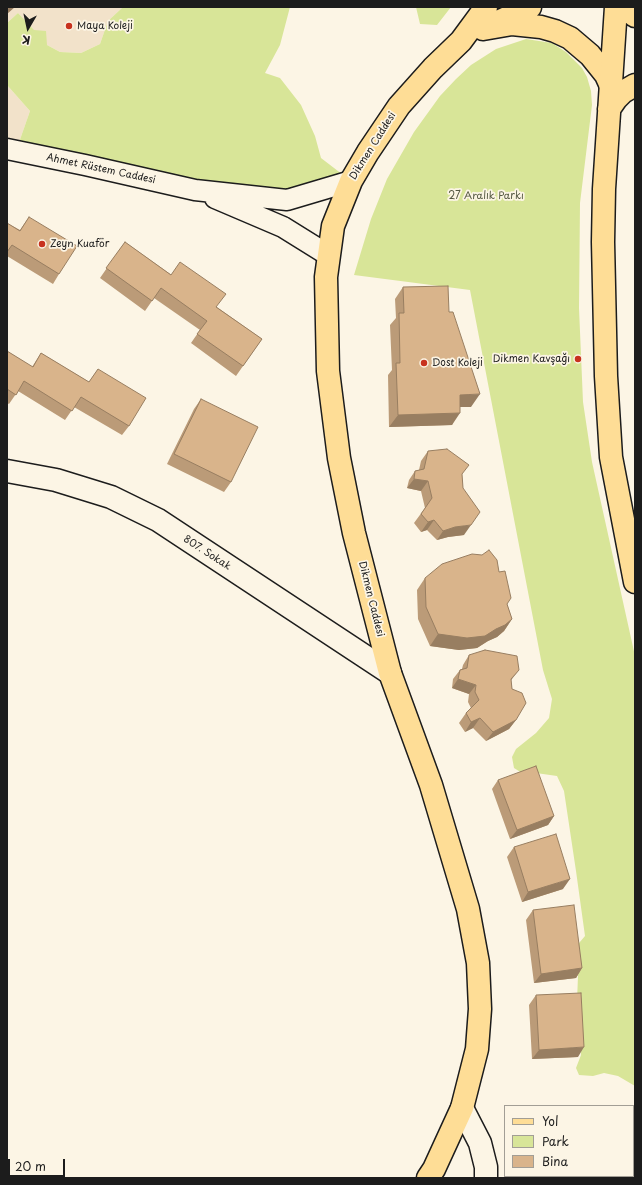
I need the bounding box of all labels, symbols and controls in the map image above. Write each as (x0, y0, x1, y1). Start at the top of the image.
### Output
north arrow (8, 8, 48, 48)
place label: Maya Koleji (77, 20, 133, 32)
marker: Maya Koleji (64, 21, 74, 31)
text: K (21, 31, 31, 49)
street label: Dikmen Caddesi (347, 110, 399, 182)
street label: Ahmet Rüstem Caddesi (45, 152, 157, 186)
park label: 27 Aralık Parkı (448, 190, 524, 202)
place label: Zeyn Kuaför (50, 238, 109, 250)
marker: Zeyn Kuaför (37, 239, 47, 249)
place label: Dikmen Kavşağı (493, 353, 570, 365)
marker: Dikmen Kavşağı (573, 354, 583, 364)
place label: Dost Koleji (432, 357, 483, 369)
marker: Dost Koleji (419, 358, 429, 368)
street label: 807. Sokak (181, 533, 233, 573)
street label: Dikmen Caddesi (356, 560, 386, 638)
legend (504, 1105, 634, 1177)
text: Yol (542, 1112, 558, 1130)
text: Park (542, 1132, 569, 1150)
scale bar (10, 1151, 67, 1177)
text: Bina (542, 1152, 568, 1170)
text: 20 m (15, 1157, 46, 1175)

